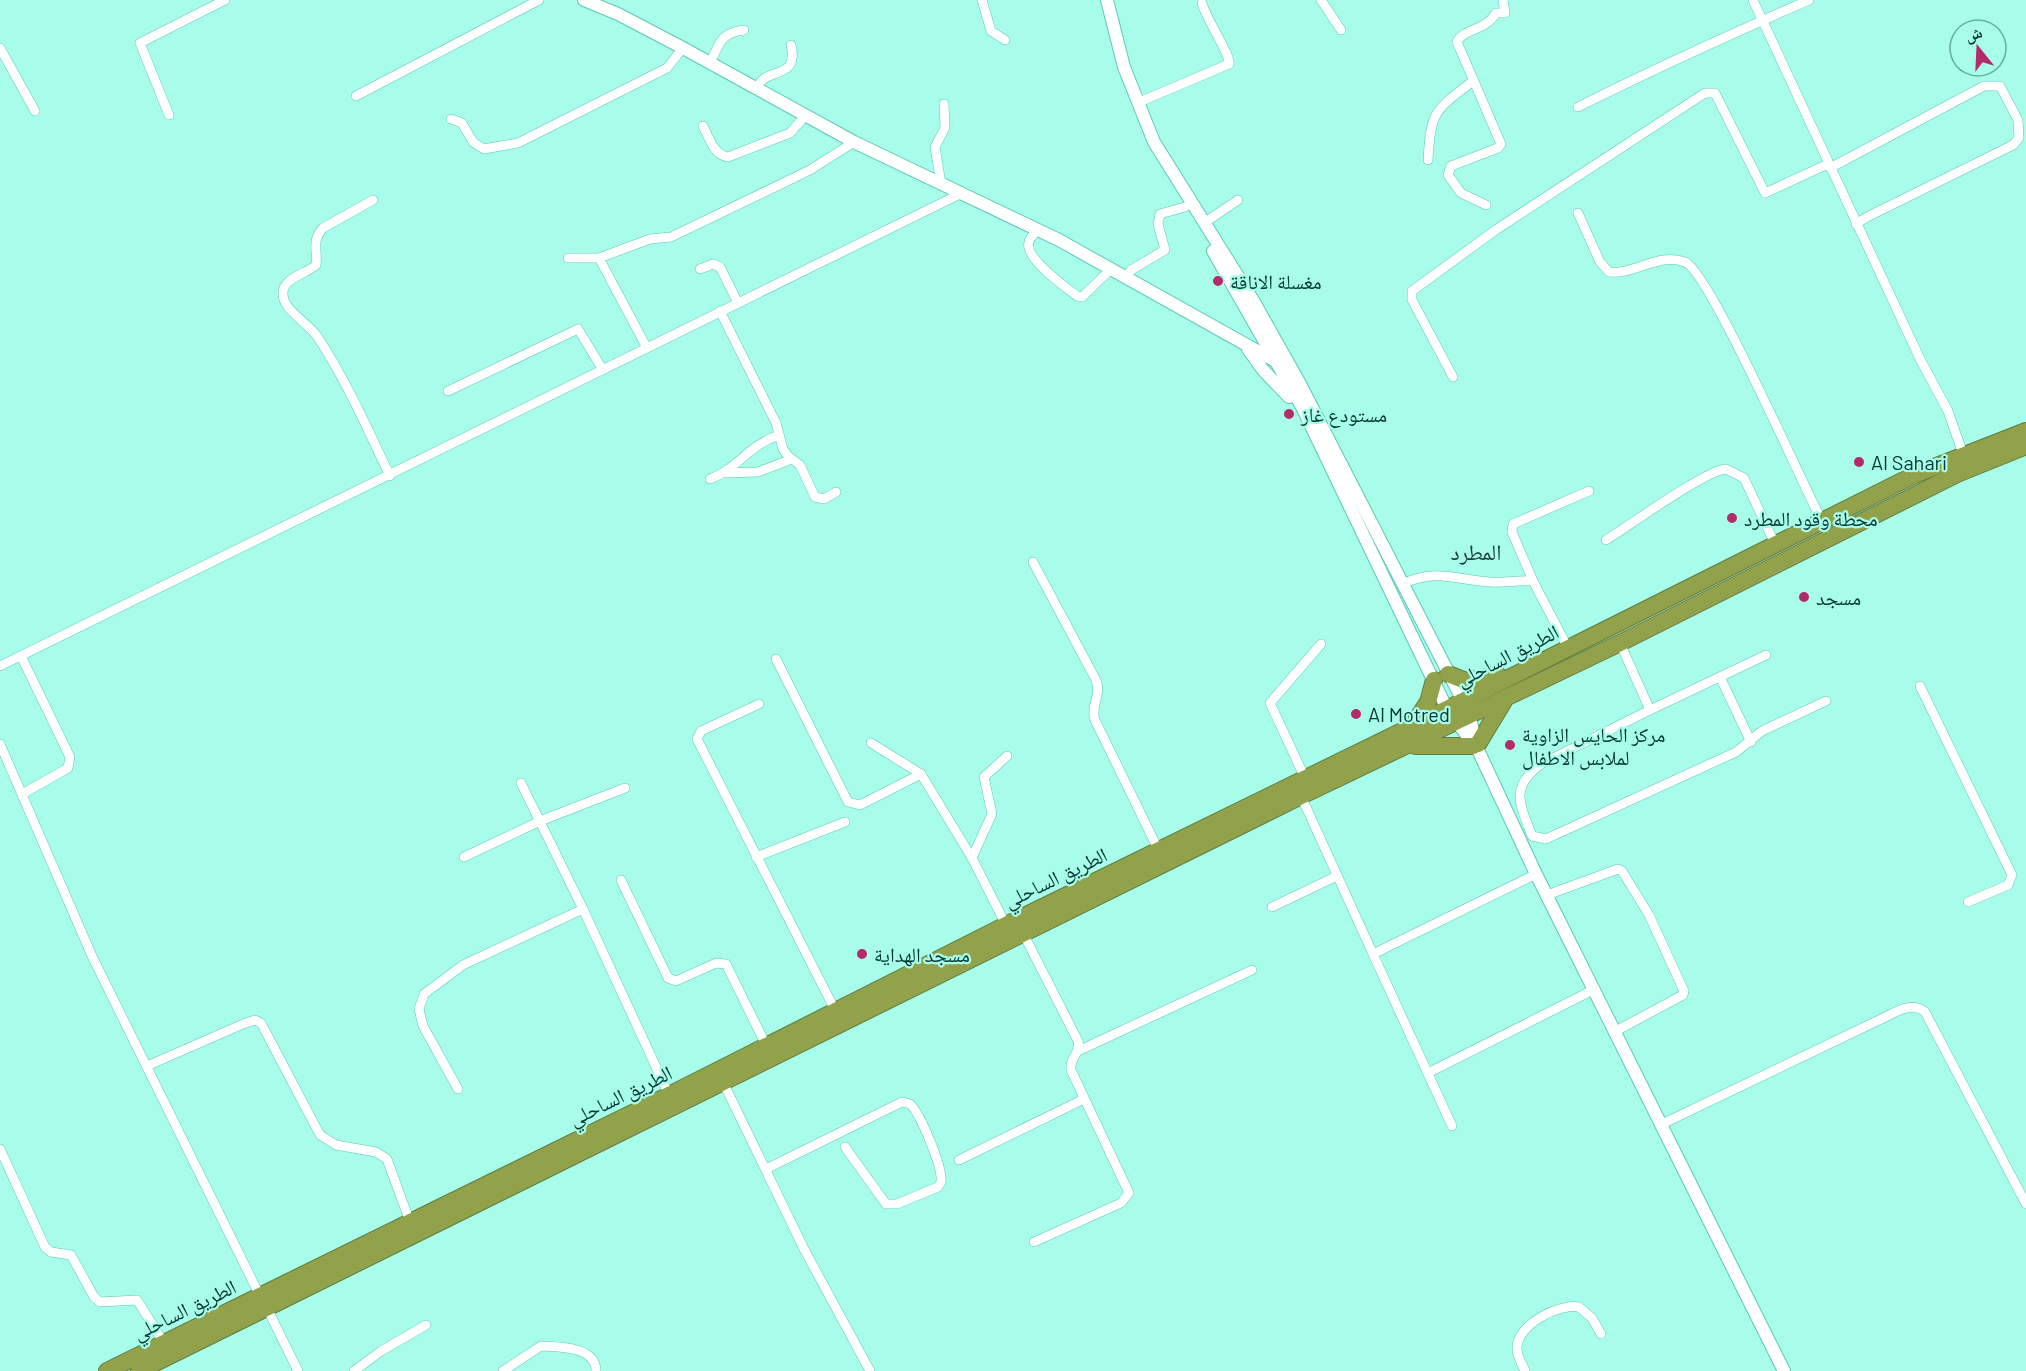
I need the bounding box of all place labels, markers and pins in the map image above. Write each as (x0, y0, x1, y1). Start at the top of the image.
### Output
place label: مغسلة الاناقة (1230, 269, 1322, 293)
marker: مغسلة الاناقة (1211, 274, 1225, 288)
place label: مستودع غاز (1300, 402, 1387, 428)
marker: مستودع غاز (1282, 407, 1296, 421)
place label: Al Sahari (1871, 450, 1947, 474)
marker: Al Sahari (1852, 455, 1866, 469)
place label: محطة وقود المطرد (1744, 506, 1878, 530)
marker: محطة وقود المطرد (1725, 511, 1739, 525)
place label: مسجد (1816, 585, 1861, 609)
marker: مسجد (1797, 590, 1811, 604)
place label: Al Motred (1368, 702, 1450, 726)
marker: Al Motred (1349, 707, 1363, 721)
place label: مركز الحايس الزاوية لملابس الاطفال (1522, 722, 1665, 770)
marker: مركز الحايس الزاوية لملابس الاطفال (1503, 738, 1517, 752)
place label: مسجد الهداية (874, 942, 970, 967)
marker: مسجد الهداية (855, 947, 869, 961)

